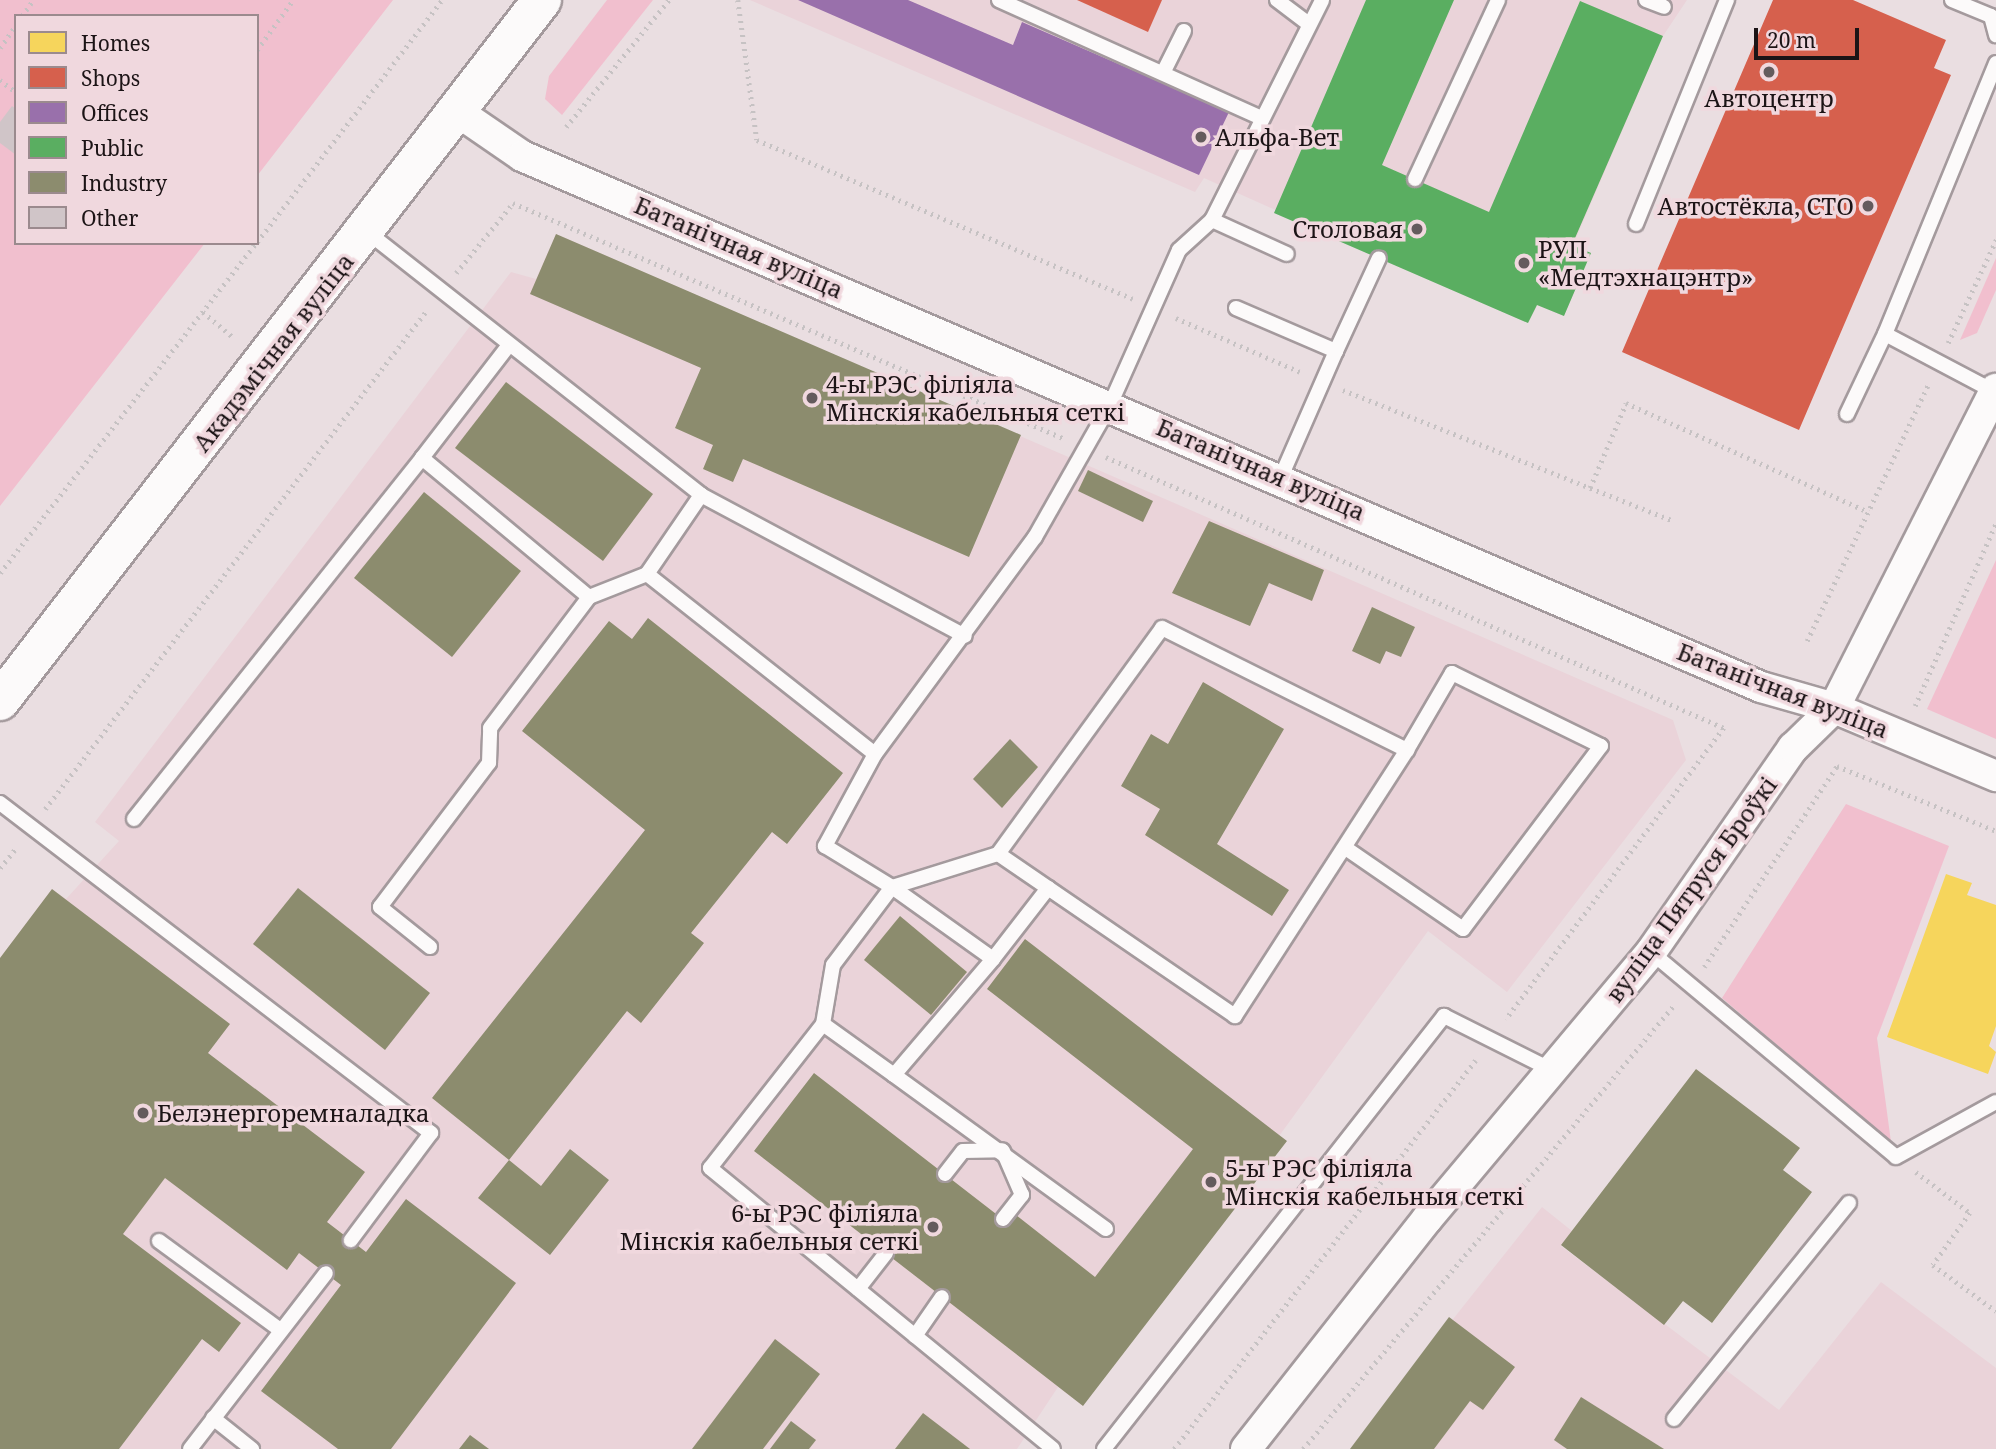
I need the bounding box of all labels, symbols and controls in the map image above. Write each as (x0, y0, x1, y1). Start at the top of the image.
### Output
legend (14, 14, 259, 245)
scale bar (1758, 14, 1863, 58)
text: 20 m (1767, 26, 1816, 54)
text: Homes (81, 29, 150, 57)
text: Shops (81, 64, 140, 92)
marker: Автоцентр (1761, 64, 1777, 80)
place label: Автоцентр (1704, 84, 1834, 112)
text: Offices (81, 99, 149, 127)
place label: Альфа-Вет (1215, 123, 1339, 151)
marker: Альфа-Вет (1193, 129, 1209, 145)
text: Public (81, 134, 143, 162)
text: Industry (81, 169, 167, 197)
street label: Батанічная вуліца (630, 190, 848, 304)
place label: Автостёкла, СТО (1658, 192, 1854, 220)
marker: Автостёкла, СТО (1860, 198, 1876, 214)
text: Other (81, 204, 138, 232)
place label: Столовая (1292, 215, 1403, 243)
marker: Столовая (1409, 221, 1425, 237)
place label: РУП «Медтэхнацэнтр» (1538, 235, 1753, 291)
street label: Акадэмічная вуліца (187, 247, 359, 457)
marker: РУП «Медтэхнацэнтр» (1516, 255, 1532, 271)
place label: 4-ы РЭС філіяла Мінскія кабельныя сеткі (826, 370, 1125, 426)
marker: 4-ы РЭС філіяла Мінскія кабельныя сеткі (804, 390, 820, 406)
street label: Батанічная вуліца (1152, 412, 1370, 526)
street label: Батанічная вуліца (1673, 636, 1893, 744)
street label: вуліца Пятруся Броўкі (1599, 770, 1783, 1008)
place label: Белэнергоремналадка (157, 1099, 430, 1127)
marker: Белэнергоремналадка (135, 1105, 151, 1121)
place label: 5-ы РЭС філіяла Мінскія кабельныя сеткі (1225, 1154, 1524, 1210)
marker: 5-ы РЭС філіяла Мінскія кабельныя сеткі (1203, 1174, 1219, 1190)
place label: 6-ы РЭС філіяла Мінскія кабельныя сеткі (620, 1199, 919, 1255)
marker: 6-ы РЭС філіяла Мінскія кабельныя сеткі (925, 1219, 941, 1235)

